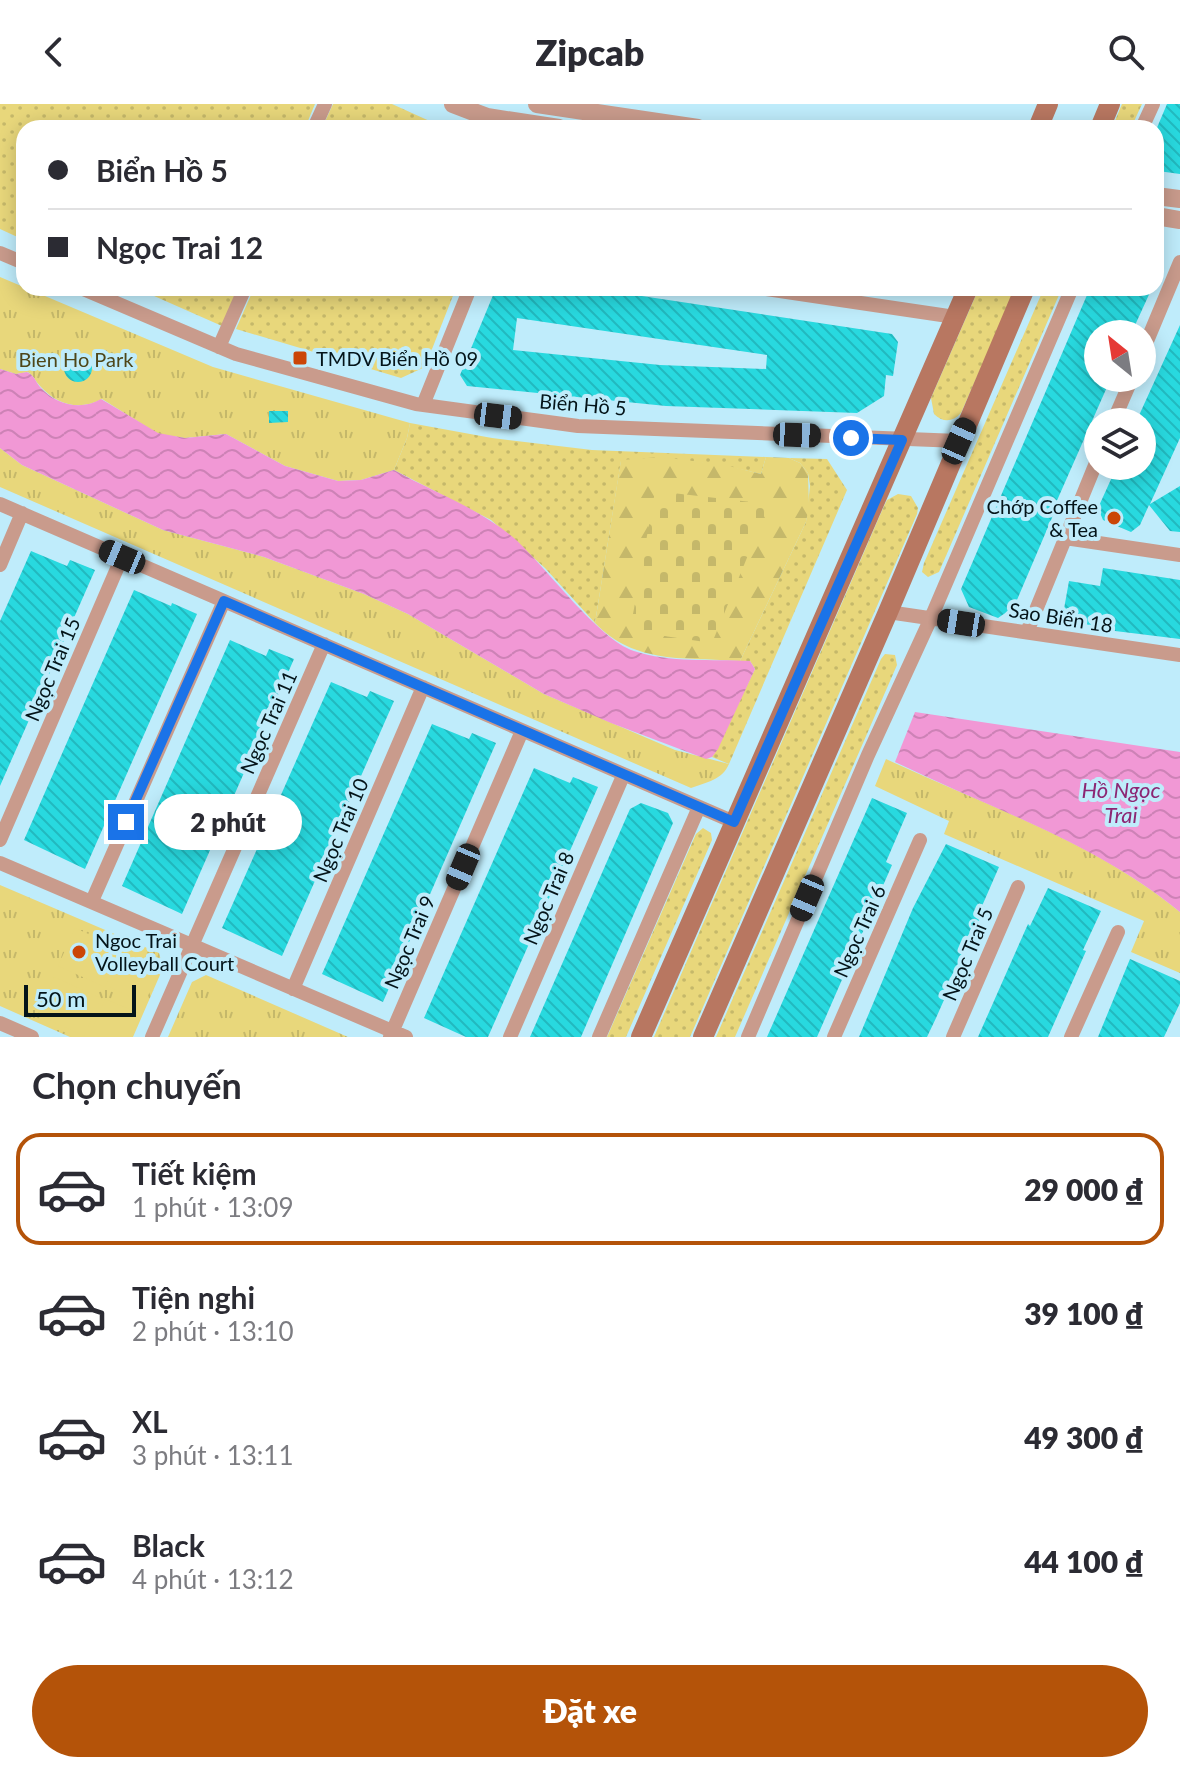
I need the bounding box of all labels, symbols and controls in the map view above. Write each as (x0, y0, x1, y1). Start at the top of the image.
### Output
icon: back (32, 30, 76, 74)
text: Zipcab (535, 30, 645, 74)
icon: search (1104, 30, 1148, 74)
text: Biển Hồ 5 (96, 152, 228, 188)
text: Ngọc Trai 12 (96, 229, 263, 265)
north arrow (1084, 320, 1156, 392)
map controls (1084, 320, 1156, 480)
place label: TMDV Biển Hồ 09 (316, 346, 478, 370)
park label: Bien Ho Park (19, 347, 134, 371)
marker: TMDV Biển Hồ 09 (291, 349, 309, 367)
street label: Biển Hồ 5 (538, 388, 628, 420)
car (473, 401, 523, 431)
button: layers (1084, 408, 1156, 480)
car (938, 414, 980, 468)
route start (833, 420, 869, 456)
car (773, 422, 821, 448)
place label: Chớp Coffee & Tea (987, 494, 1098, 541)
marker: Chớp Coffee & Tea (1105, 509, 1123, 527)
car (95, 537, 149, 577)
street label: Sao Biển 18 (1007, 597, 1115, 637)
car (935, 607, 987, 639)
street label: Ngọc Trai 15 (19, 614, 85, 724)
street label: Ngọc Trai 11 (235, 667, 301, 777)
street label: Ngọc Trai 10 (307, 775, 373, 885)
water label: Hồ Ngọc Trai (1082, 776, 1160, 828)
callout: 2 phút (154, 794, 302, 850)
route end (108, 804, 144, 840)
text: 2 phút (190, 806, 266, 838)
car (443, 840, 483, 894)
street label: Ngọc Trai 8 (518, 848, 578, 948)
car (787, 871, 827, 925)
street label: Ngọc Trai 6 (828, 881, 890, 981)
street label: Ngọc Trai 9 (379, 892, 439, 992)
street label: Ngọc Trai 5 (937, 904, 997, 1004)
place label: Ngoc Trai Volleyball Court (95, 928, 234, 975)
marker: Ngoc Trai Volleyball Court (70, 943, 88, 961)
scale bar (24, 981, 136, 1017)
text: 50 m (36, 985, 85, 1012)
text: Chọn chuyến (32, 1063, 242, 1107)
icon: car (36, 1153, 108, 1225)
text: Tiết kiệm (132, 1155, 257, 1191)
text: 29 000 ₫ (1024, 1171, 1144, 1207)
text: 1 phút · 13:09 (132, 1191, 294, 1223)
icon: car (36, 1277, 108, 1349)
text: Tiện nghi (132, 1279, 255, 1315)
text: 39 100 ₫ (1024, 1295, 1144, 1331)
text: 2 phút · 13:10 (132, 1315, 294, 1347)
icon: car (36, 1401, 108, 1473)
text: XL (132, 1403, 168, 1439)
text: 49 300 ₫ (1024, 1419, 1144, 1455)
text: 3 phút · 13:11 (132, 1439, 294, 1471)
icon: car (36, 1525, 108, 1597)
text: Black (132, 1527, 205, 1563)
text: 44 100 ₫ (1024, 1543, 1144, 1579)
text: 4 phút · 13:12 (132, 1563, 294, 1595)
button: Đặt xe (32, 1665, 1148, 1757)

